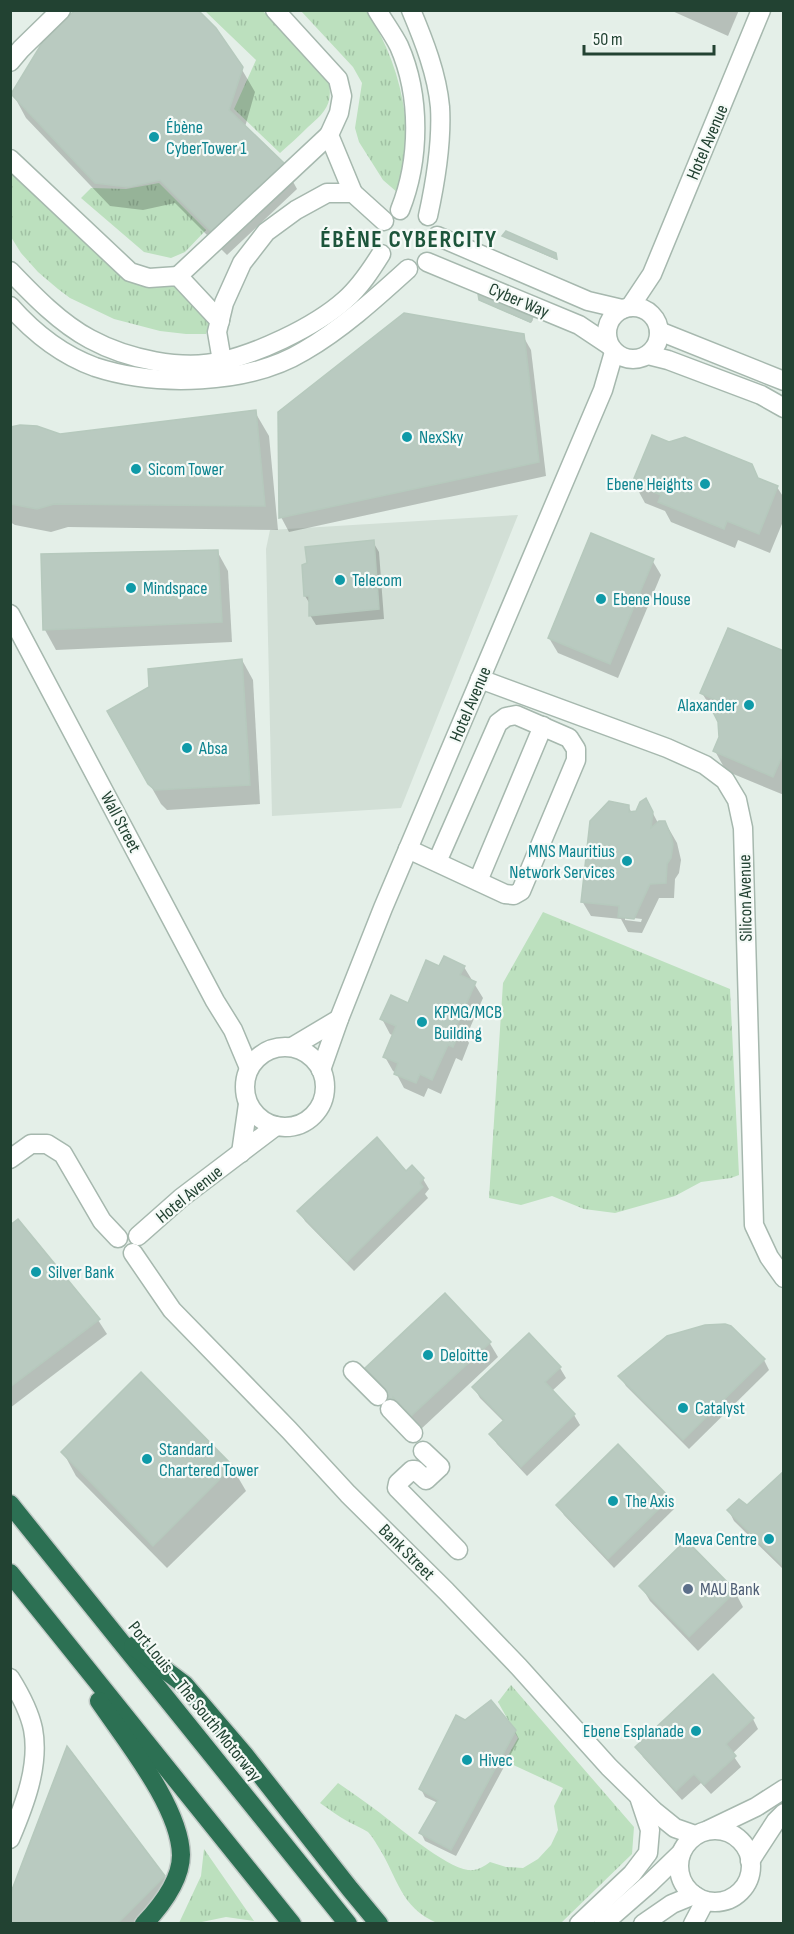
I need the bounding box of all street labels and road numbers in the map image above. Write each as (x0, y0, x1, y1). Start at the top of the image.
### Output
street label: Hotel Avenue (682, 102, 733, 183)
street label: Cyber Way (486, 278, 552, 323)
street label: Hotel Avenue (445, 664, 496, 745)
street label: Wall Street (96, 788, 145, 857)
street label: Silicon Avenue (734, 854, 757, 942)
street label: Hotel Avenue (152, 1161, 227, 1228)
street label: Bank Street (374, 1520, 439, 1585)
street label: Port Louis – The South Motorway (124, 1617, 266, 1786)

